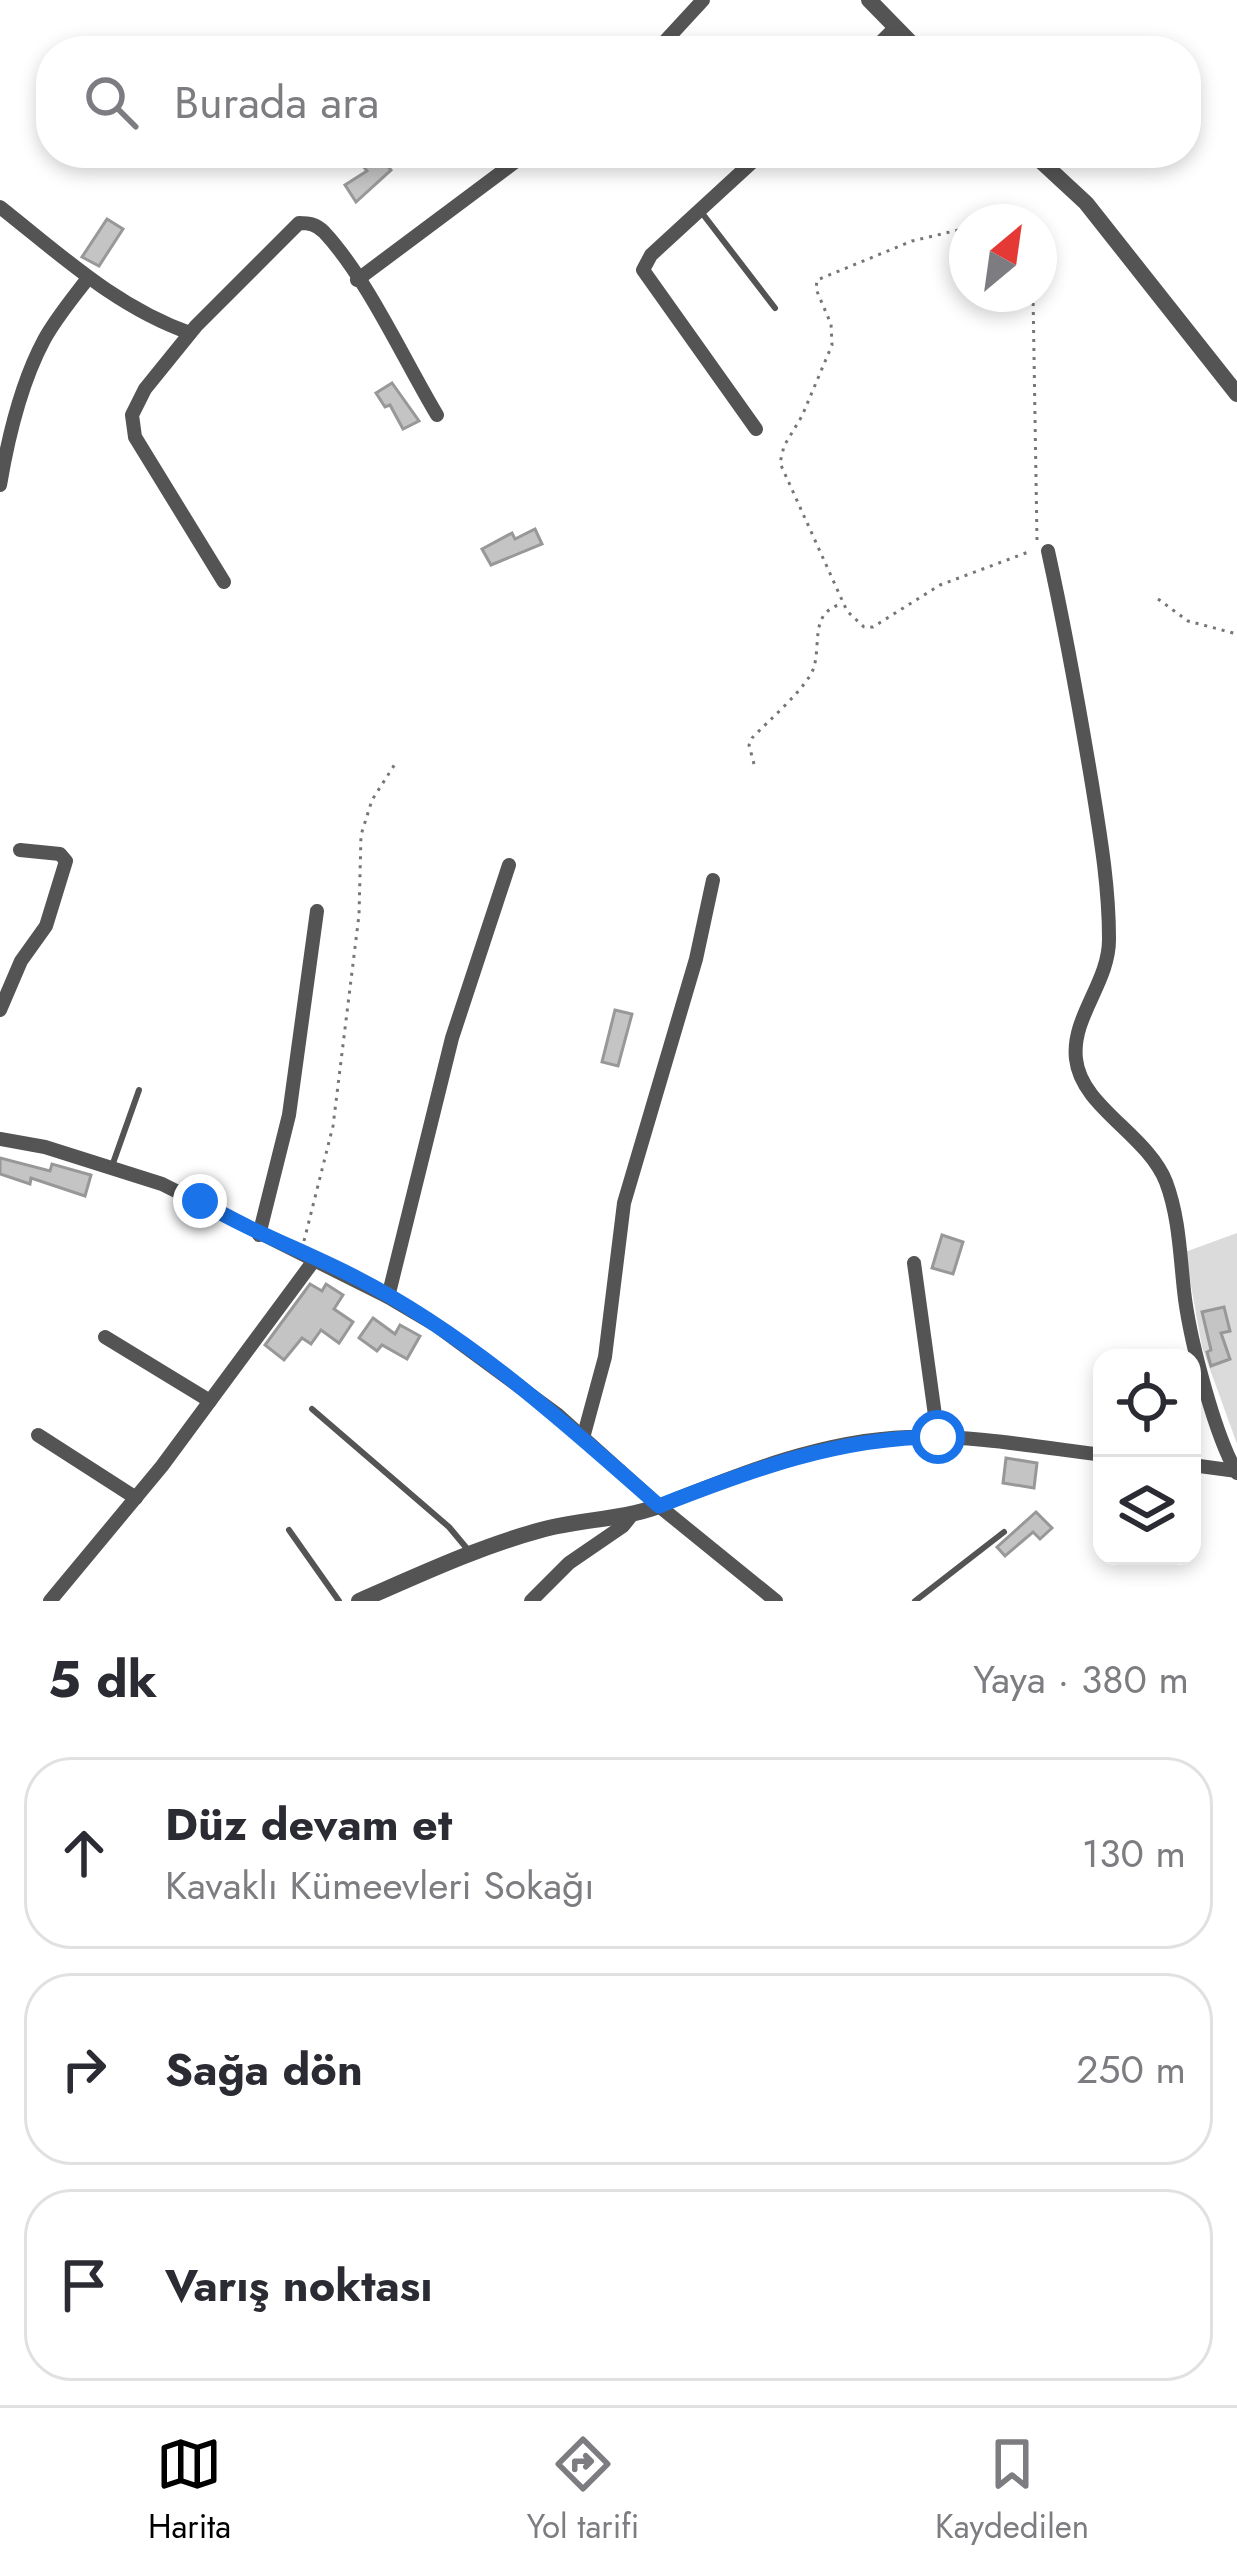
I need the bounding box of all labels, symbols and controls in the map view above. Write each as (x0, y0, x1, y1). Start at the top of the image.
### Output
search box (36, 36, 1201, 168)
icon: search (78, 69, 144, 135)
text: Burada ara (174, 70, 379, 135)
north arrow (949, 204, 1057, 312)
route end (173, 1174, 227, 1228)
map controls (1093, 1349, 1201, 1565)
button: locate (1093, 1349, 1201, 1457)
route start (911, 1410, 965, 1464)
button: layers (1093, 1457, 1201, 1565)
text: 5 dk (48, 1642, 157, 1716)
text: Yaya · 380 m (973, 1651, 1189, 1708)
text: Düz devam et (165, 1792, 452, 1857)
icon: ahead (51, 1820, 117, 1886)
text: 130 m (1082, 1825, 1186, 1882)
text: Kavaklı Kümeevleri Sokağı (165, 1857, 594, 1914)
icon: right (51, 2036, 117, 2102)
text: Sağa dön (165, 2037, 363, 2102)
text: 250 m (1076, 2041, 1186, 2098)
icon: arrive (51, 2252, 117, 2318)
text: Varış noktası (165, 2253, 433, 2318)
tab: Harita (148, 2431, 231, 2550)
tab: Yol tarifi (527, 2431, 639, 2550)
tab: Kaydedilen (935, 2431, 1089, 2550)

